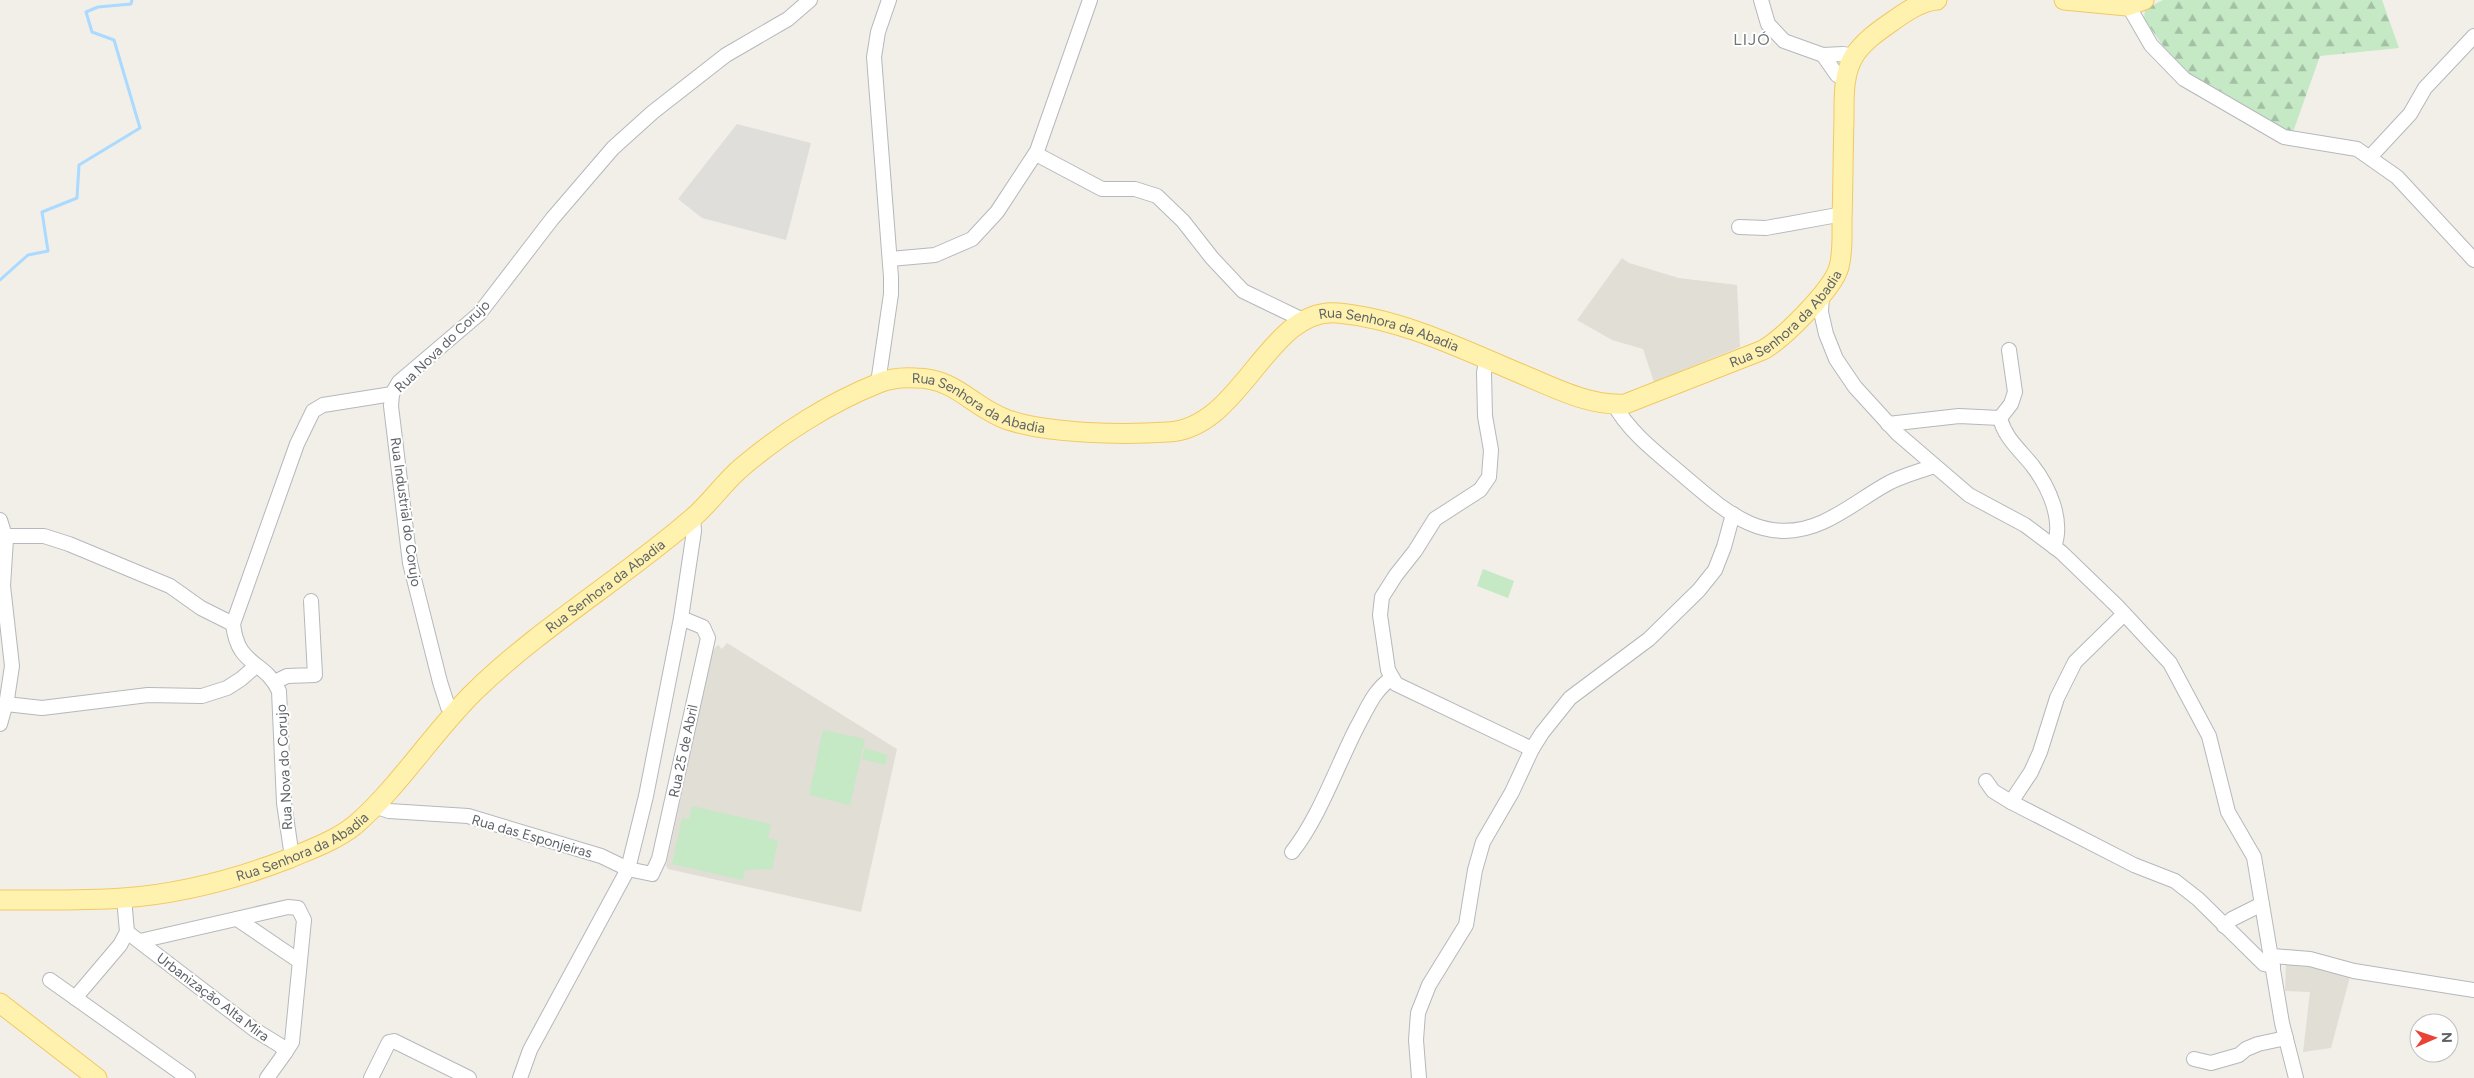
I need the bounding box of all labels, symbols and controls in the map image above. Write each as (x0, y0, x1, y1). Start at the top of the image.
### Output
district label: LIJÓ (1733, 30, 1771, 49)
street label: Rua Senhora da Abadia (1727, 268, 1846, 371)
street label: Rua Nova do Corujo (391, 296, 494, 396)
street label: Rua Senhora da Abadia (1317, 305, 1461, 355)
street label: Rua Senhora da Abadia (912, 370, 1046, 437)
street label: Rua Industrial do Corujo (387, 436, 424, 588)
street label: Rua Senhora da Abadia (542, 536, 669, 637)
street label: Rua 25 de Abril (665, 703, 702, 799)
street label: Rua Nova do Corujo (273, 704, 296, 830)
street label: Rua Senhora da Abadia (234, 809, 372, 885)
street label: Rua das Esponjeiras (470, 811, 594, 862)
street label: Urbanização Alta Mira (153, 949, 272, 1045)
north arrow (2409, 1013, 2459, 1063)
text: N (2438, 1032, 2455, 1043)

